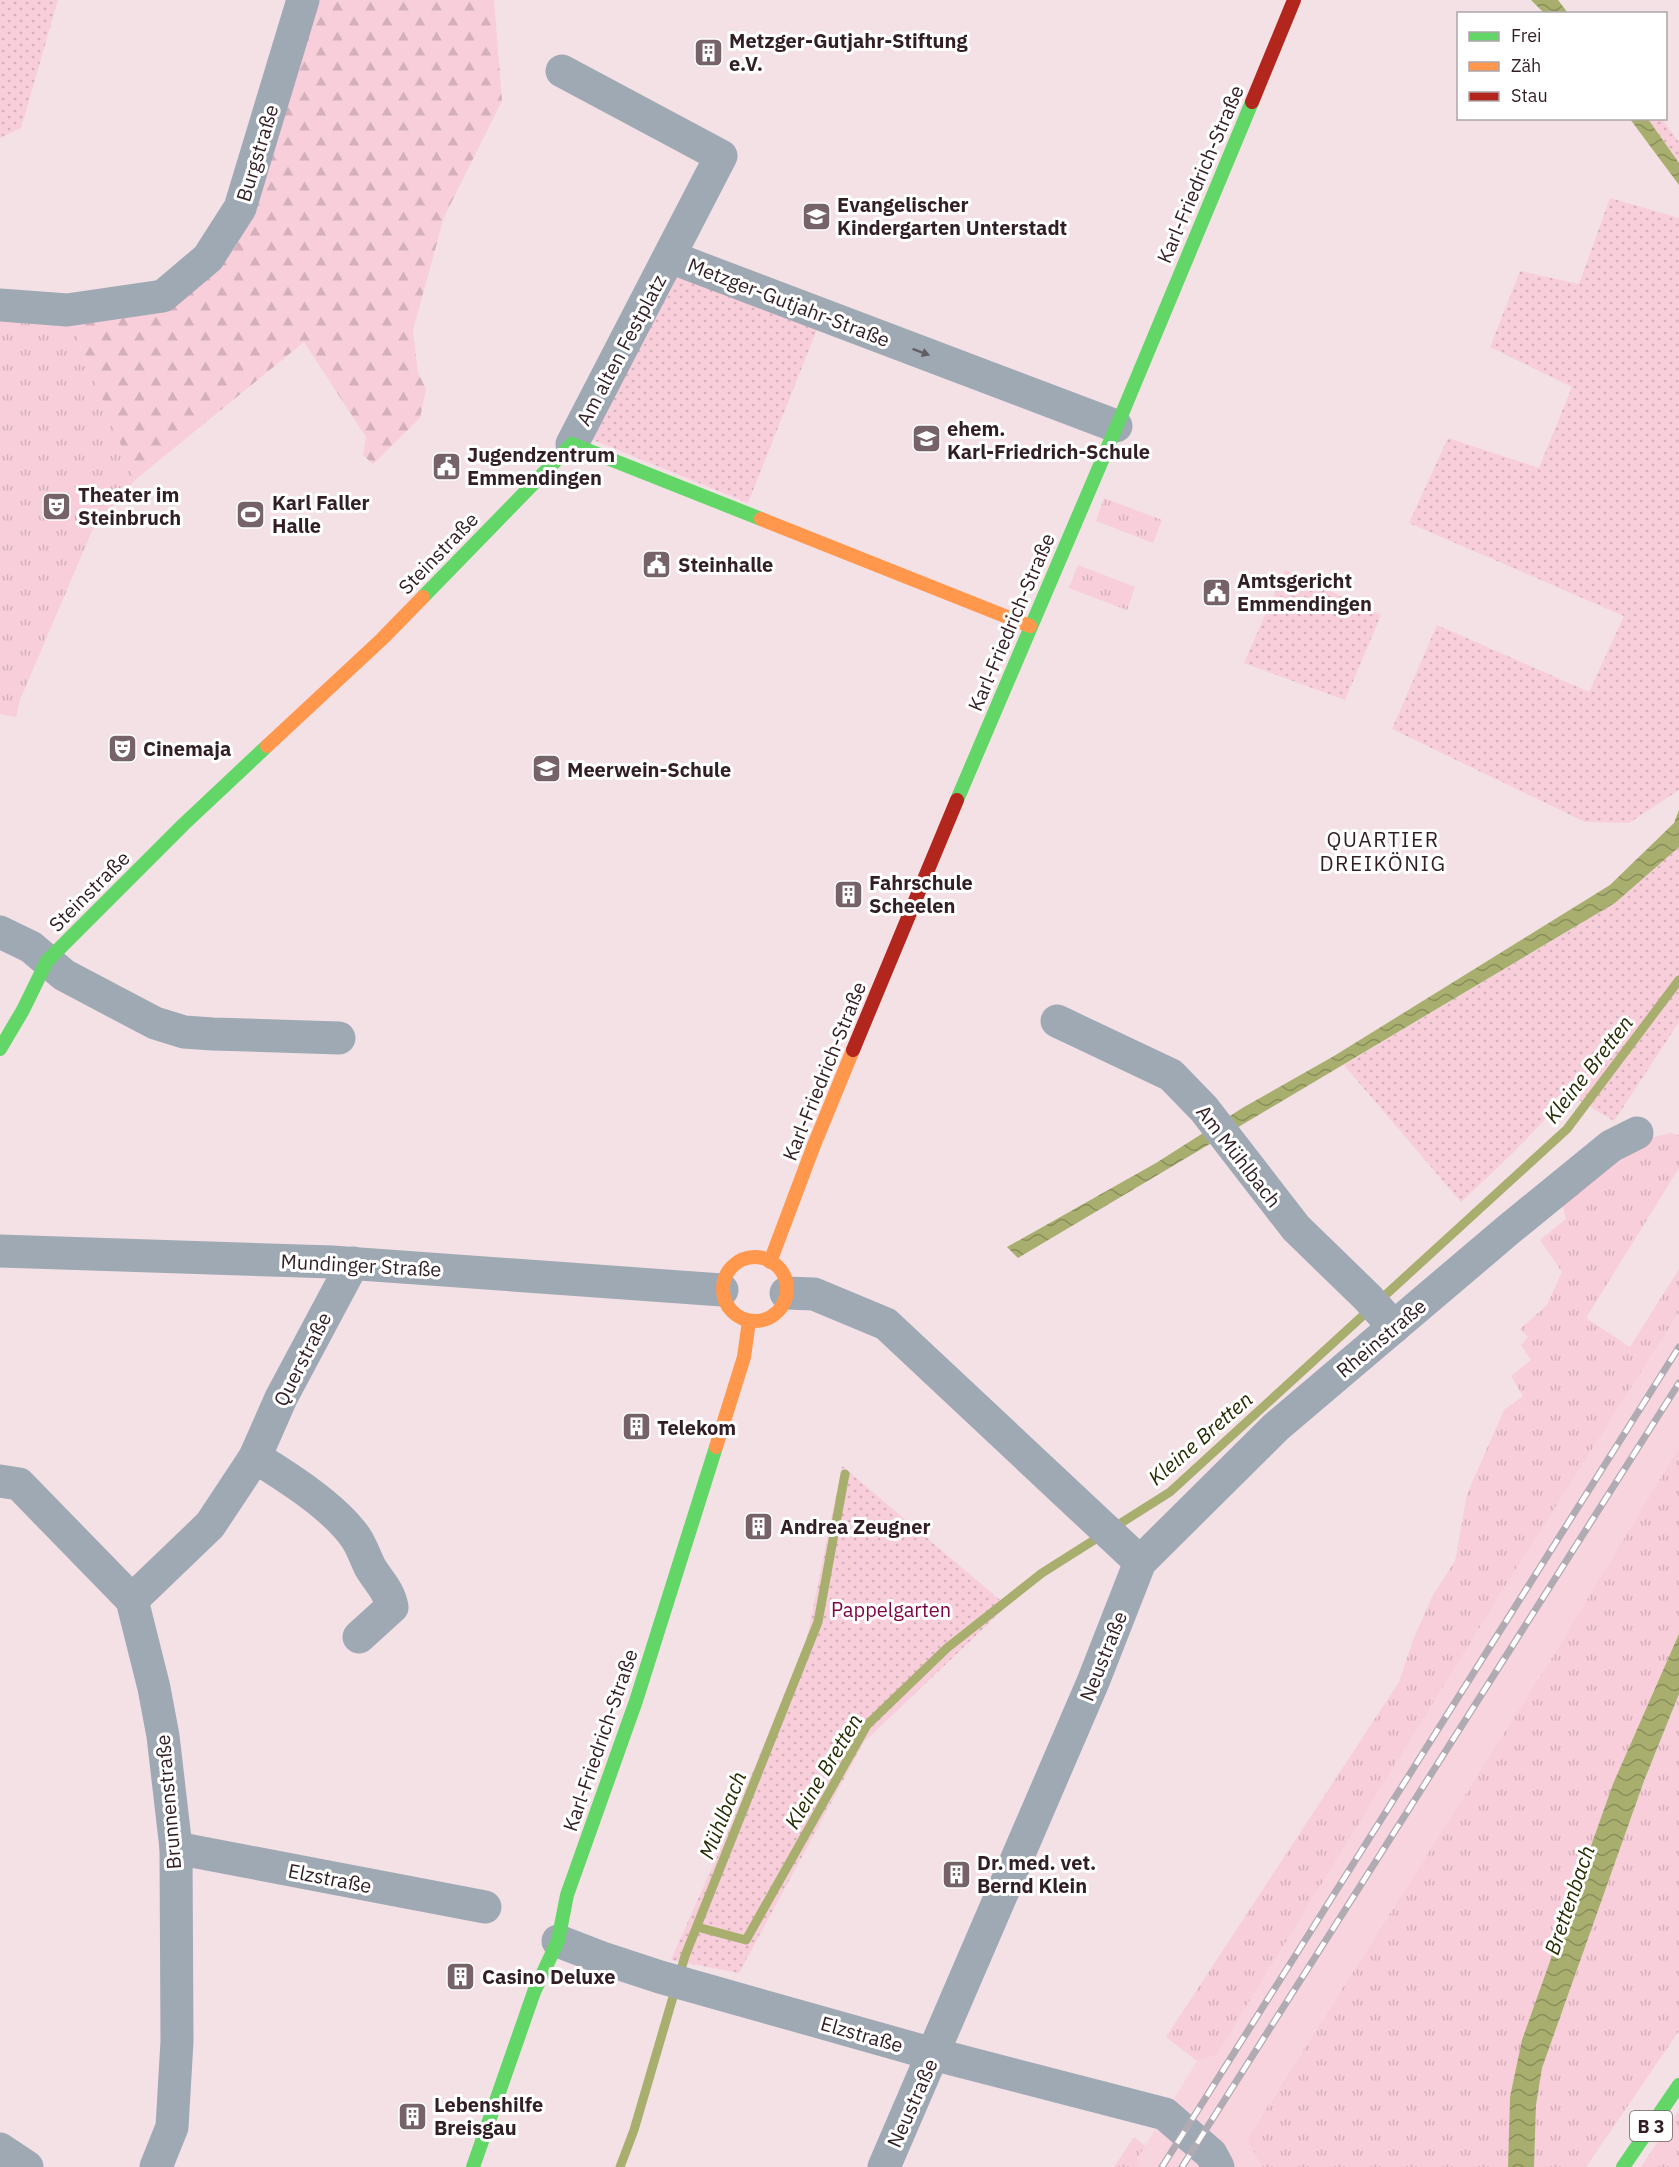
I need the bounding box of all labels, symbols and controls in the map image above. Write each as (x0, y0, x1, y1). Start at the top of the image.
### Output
legend (1457, 12, 1667, 120)
text: Frei (1511, 24, 1542, 47)
place label: Metzger-Gutjahr-Stiftung e.V. (729, 27, 968, 77)
building icon: Metzger-Gutjahr-Stiftung e.V. (692, 36, 724, 68)
text: Zäh (1511, 54, 1541, 77)
street label: Karl-Friedrich-Straße (1150, 81, 1250, 267)
text: Stau (1511, 84, 1548, 107)
street label: Burgstraße (229, 101, 285, 205)
place label: Evangelischer Kindergarten Unterstadt (837, 191, 1067, 241)
school or university icon: Evangelischer Kindergarten Unterstadt (800, 200, 832, 232)
street label: Metzger-Gutjahr-Straße (684, 251, 894, 353)
street label: Am alten Festplatz (570, 270, 672, 430)
one-way arrow (912, 347, 930, 357)
place label: ehem. Karl-Friedrich-Schule (947, 415, 1150, 465)
school or university icon: ehem. Karl-Friedrich-Schule (910, 423, 942, 455)
place label: Jugendzentrum Emmendingen (467, 441, 615, 491)
public building icon: Jugendzentrum Emmendingen (430, 450, 462, 482)
place label: Theater im Steinbruch (78, 481, 181, 531)
place label: Karl Faller Halle (272, 489, 370, 539)
theatre icon: Theater im Steinbruch (41, 490, 73, 522)
sports icon: Karl Faller Halle (235, 498, 267, 530)
street label: Steinstraße (392, 506, 484, 600)
street label: Karl-Friedrich-Straße (961, 529, 1061, 715)
public building icon: Steinhalle (641, 548, 673, 580)
place label: Steinhalle (678, 551, 773, 578)
place label: Amtsgericht Emmendingen (1237, 567, 1372, 617)
public building icon: Amtsgericht Emmendingen (1200, 576, 1232, 608)
theatre icon: Cinemaja (106, 732, 138, 764)
place label: Cinemaja (143, 735, 231, 762)
school or university icon: Meerwein-Schule (530, 753, 562, 785)
place label: Meerwein-Schule (567, 756, 731, 783)
district label: QUARTIER DREIKÖNIG (1319, 825, 1447, 877)
street label: Steinstraße (43, 845, 135, 937)
place label: Fahrschule Scheelen (869, 869, 973, 919)
building icon: Fahrschule Scheelen (832, 878, 864, 910)
street label: Karl-Friedrich-Straße (776, 977, 872, 1165)
water label: Kleine Bretten (1537, 1009, 1639, 1129)
street label: Am Mühlbach (1190, 1099, 1288, 1213)
street label: Mundinger Straße (280, 1247, 442, 1283)
street label: Rheinstraße (1330, 1292, 1432, 1384)
street label: Querstraße (267, 1307, 337, 1411)
water label: Kleine Bretten (1142, 1385, 1258, 1491)
building icon: Telekom (620, 1411, 652, 1443)
place label: Telekom (657, 1414, 736, 1441)
building icon: Andrea Zeugner (743, 1510, 775, 1542)
place label: Andrea Zeugner (780, 1513, 931, 1540)
park label: Pappelgarten (831, 1596, 951, 1623)
street label: Neustraße (1073, 1607, 1133, 1705)
street label: Karl-Friedrich-Straße (556, 1645, 644, 1835)
water label: Kleine Bretten (778, 1708, 868, 1834)
street label: Brunnenstraße (149, 1733, 187, 1871)
water label: Mühlbach (692, 1767, 752, 1863)
water label: Brettenbach (1537, 1842, 1601, 1958)
place label: Dr. med. vet. Bernd Klein (977, 1849, 1096, 1899)
street label: Elzstraße (286, 1857, 374, 1899)
building icon: Dr. med. vet. Bernd Klein (940, 1858, 972, 1890)
building icon: Casino Deluxe (445, 1960, 477, 1992)
place label: Casino Deluxe (482, 1963, 615, 1990)
street label: Elzstraße (818, 2009, 906, 2059)
street label: Neustraße (880, 2054, 944, 2152)
place label: Lebenshilfe Breisgau (434, 2091, 543, 2141)
building icon: Lebenshilfe Breisgau (397, 2100, 429, 2132)
road number: B 3 (1630, 2111, 1672, 2141)

